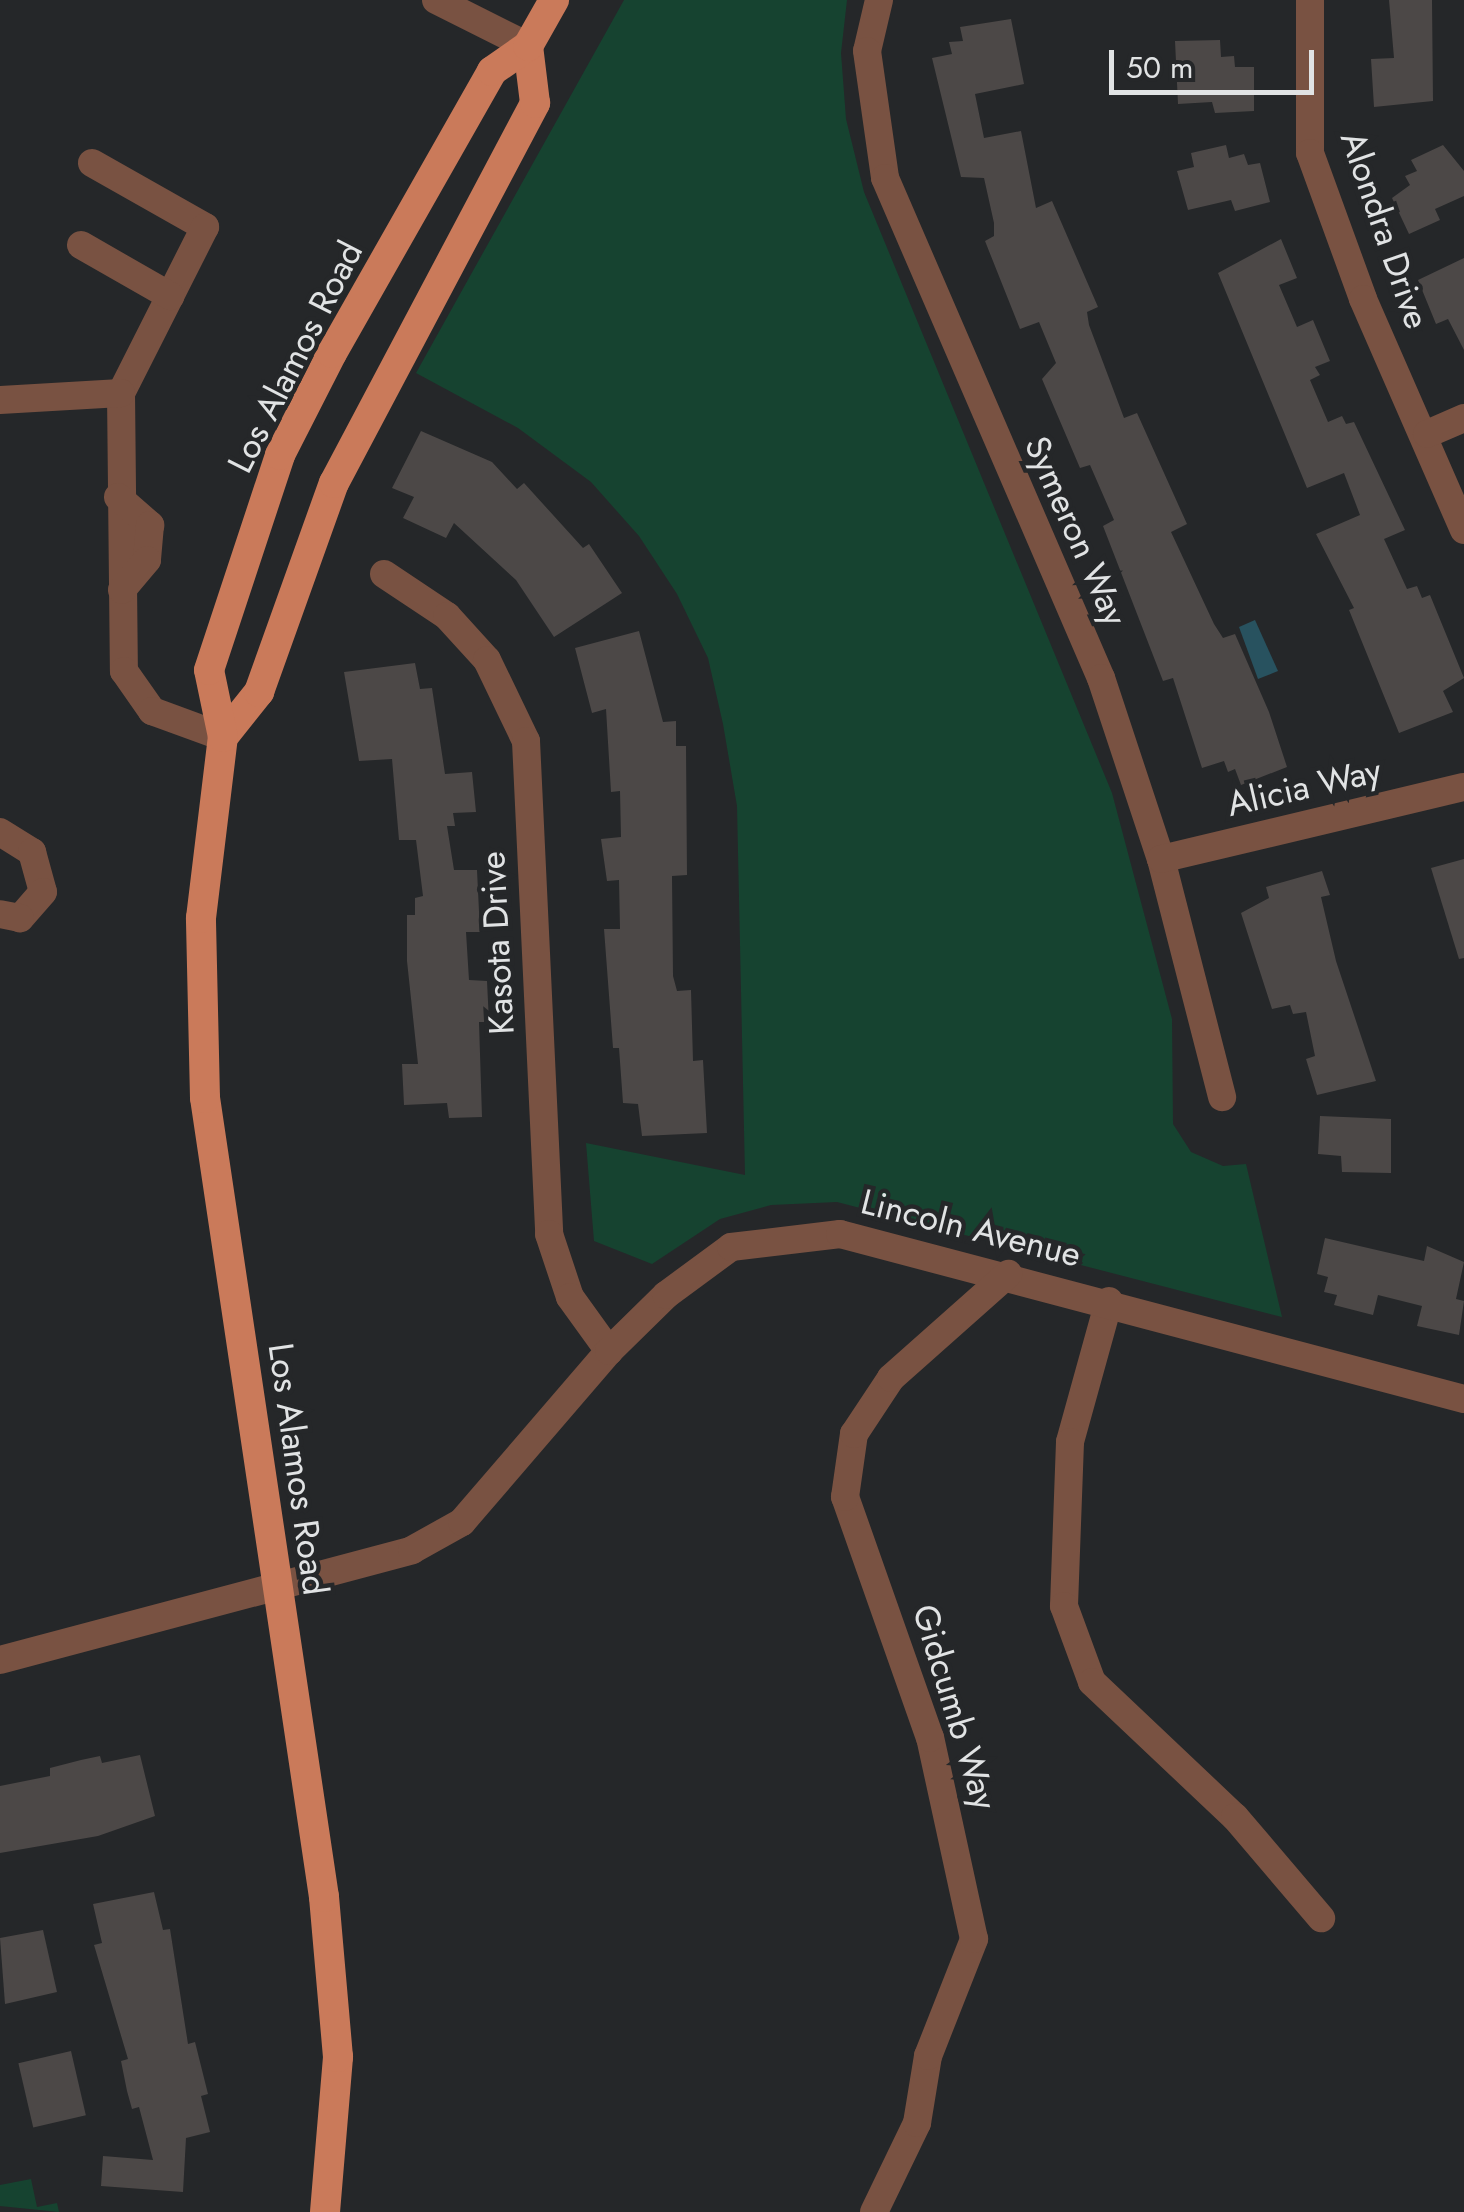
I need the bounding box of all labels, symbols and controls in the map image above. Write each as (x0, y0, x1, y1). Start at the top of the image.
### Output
scale bar (1114, 30, 1319, 92)
text: 50 m (1126, 46, 1193, 89)
street label: Alondra Drive (1332, 126, 1438, 334)
street label: Los Alamos Road (219, 234, 371, 480)
street label: Symeron Way (1016, 430, 1136, 632)
street label: Alicia Way (1223, 749, 1385, 825)
street label: Kasota Drive (471, 850, 523, 1036)
street label: Lincoln Avenue (857, 1180, 1085, 1276)
street label: Los Alamos Road (260, 1340, 336, 1598)
street label: Gidcumb Way (904, 1599, 1006, 1815)

